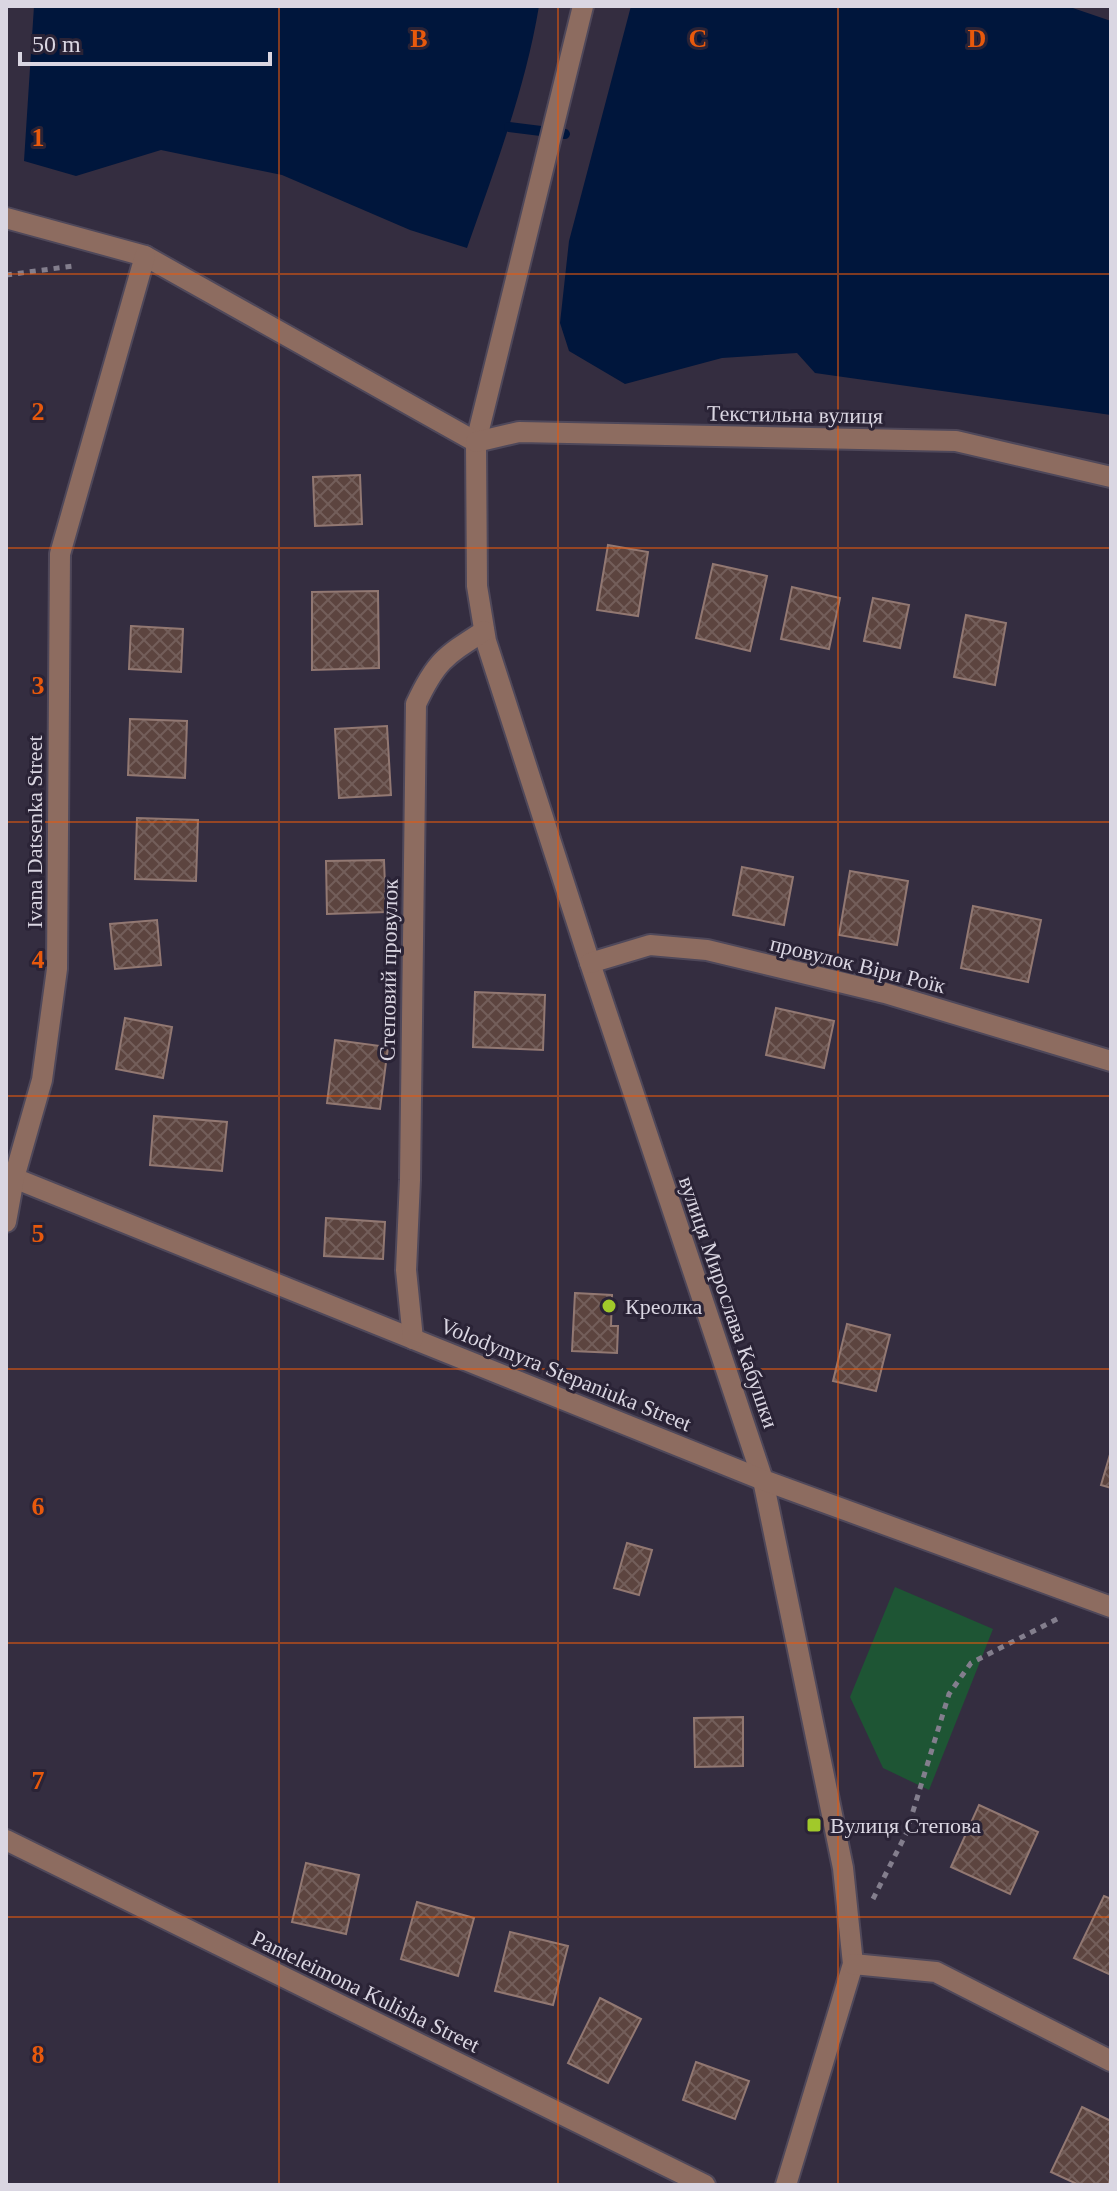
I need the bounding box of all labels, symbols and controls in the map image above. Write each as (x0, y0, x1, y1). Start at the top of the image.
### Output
scale bar (20, 16, 270, 66)
text: B (410, 24, 428, 53)
text: C (689, 24, 707, 53)
text: D (968, 24, 986, 53)
text: 50 m (32, 31, 81, 57)
text: 1 (32, 123, 45, 152)
text: 2 (32, 397, 45, 426)
street label: Текстильна вулиця (707, 400, 883, 429)
text: 3 (32, 671, 45, 700)
street label: Ivana Datsenka Street (22, 735, 47, 929)
street label: Степовий провулок (374, 878, 403, 1061)
street label: провулок Віри Роїк (767, 931, 949, 998)
text: 4 (32, 945, 45, 974)
street label: вулиця Мирослава Кабушки (674, 1173, 783, 1431)
text: 5 (32, 1219, 45, 1248)
place label: Креолка (625, 1294, 702, 1319)
marker: Креолка (600, 1297, 618, 1315)
street label: Volodymyra Stepaniuka Street (437, 1313, 695, 1436)
text: 6 (32, 1492, 45, 1521)
text: 7 (32, 1766, 45, 1795)
place label: Вулиця Степова (830, 1813, 981, 1838)
marker: Вулиця Степова (805, 1816, 823, 1834)
street label: Panteleimona Kulisha Street (248, 1925, 484, 2058)
text: 8 (32, 2040, 45, 2069)

